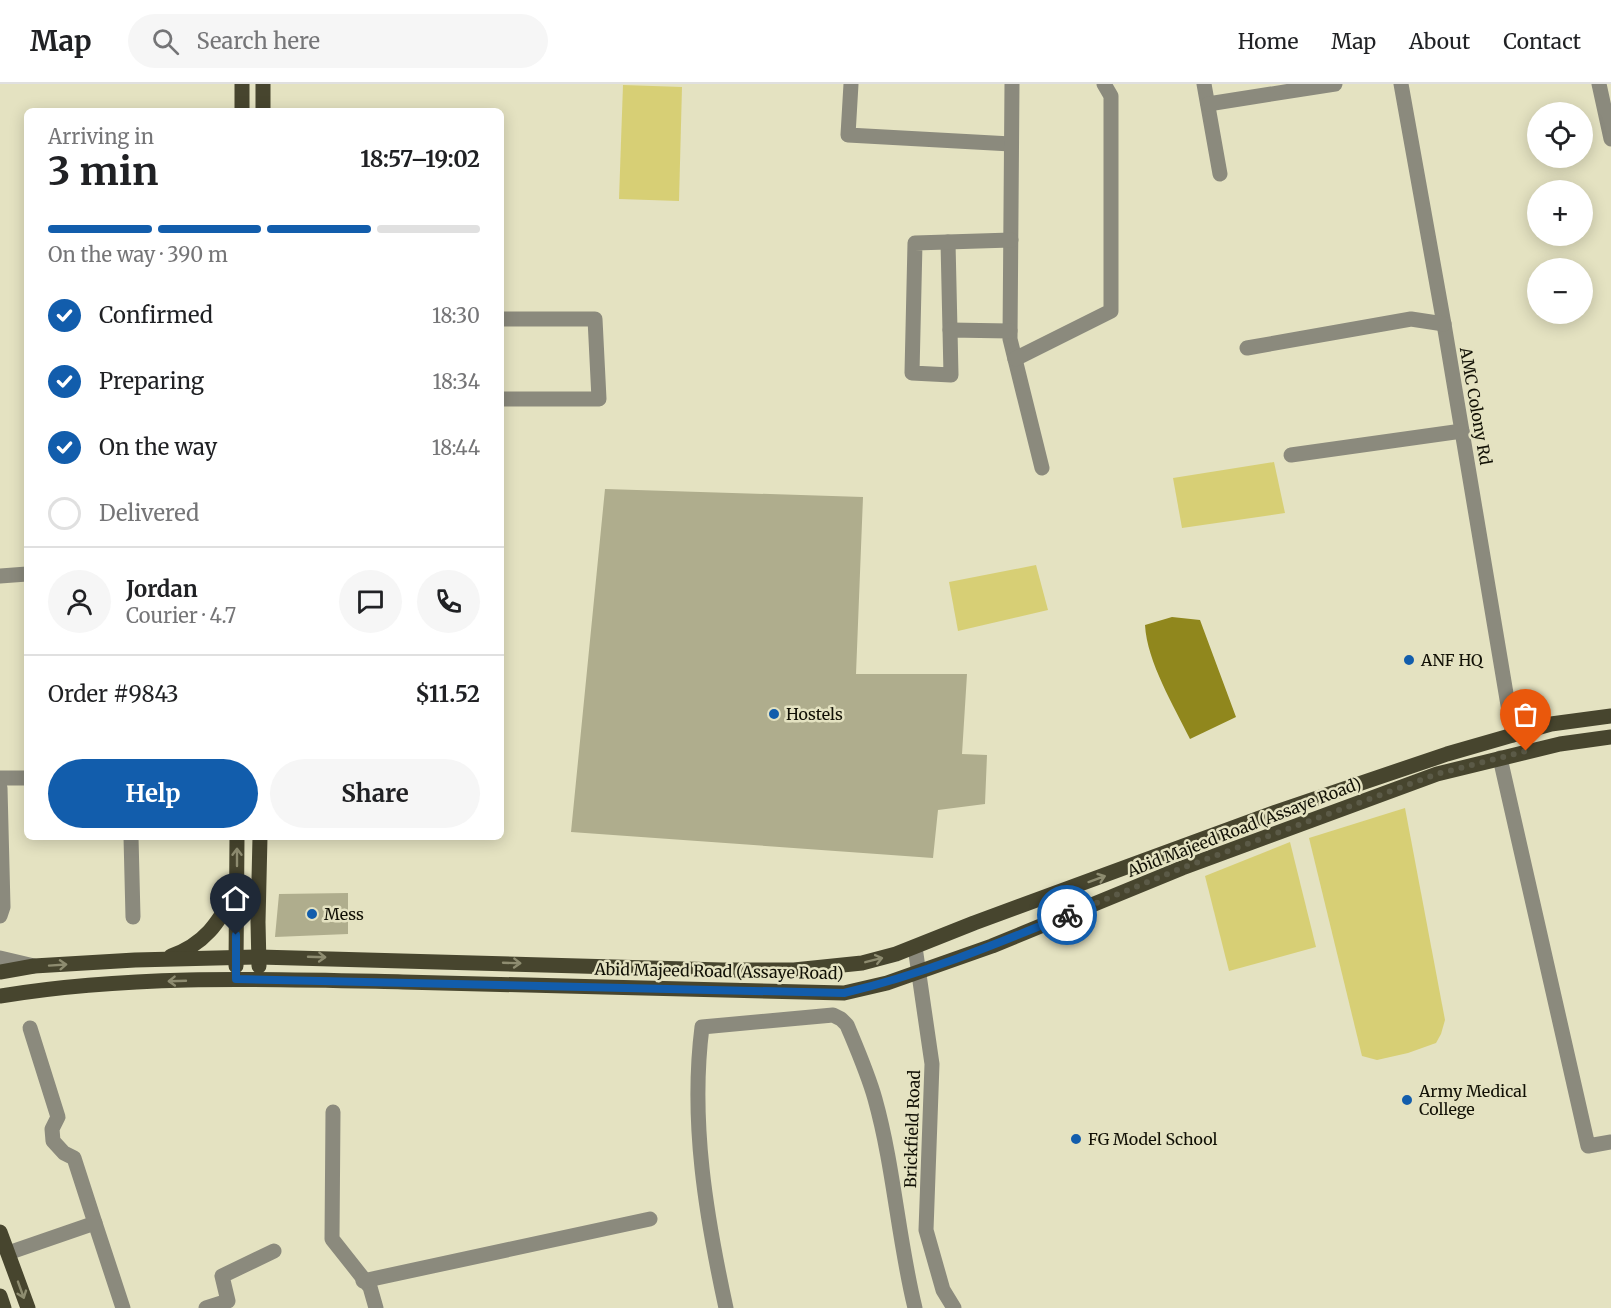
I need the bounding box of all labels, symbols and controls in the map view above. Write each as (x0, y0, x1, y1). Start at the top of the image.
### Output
search box (128, 14, 548, 68)
text: Map (30, 23, 92, 59)
icon: search (149, 25, 182, 58)
text: Search here (197, 27, 320, 55)
text: Home (1238, 28, 1298, 55)
text: Map (1331, 28, 1376, 55)
text: About (1409, 28, 1470, 55)
text: Contact (1503, 28, 1581, 55)
map controls (1527, 102, 1593, 324)
button: locate (1527, 102, 1593, 168)
text: Arriving in (48, 124, 154, 149)
text: 18:57–19:02 (360, 145, 480, 173)
text: 3 min (48, 147, 158, 196)
button: + (1527, 180, 1593, 246)
text: On the way · 390 m (48, 242, 228, 267)
button: − (1527, 258, 1593, 324)
icon: check (48, 299, 81, 332)
text: Confirmed (99, 301, 213, 329)
text: 18:30 (432, 303, 480, 328)
street label: AMC Colony Rd (1456, 345, 1496, 467)
icon: check (48, 365, 81, 398)
text: Preparing (99, 367, 204, 395)
text: 18:34 (433, 369, 480, 394)
icon: check (48, 431, 81, 464)
text: On the way (99, 433, 217, 461)
text: 18:44 (432, 435, 480, 460)
text: Delivered (99, 499, 199, 527)
button: person (48, 570, 111, 633)
button: chat (339, 570, 402, 633)
button: phone (417, 570, 480, 633)
text: Jordan (126, 575, 198, 603)
text: Courier · 4.7 (126, 603, 236, 628)
place label: ANF HQ (1420, 650, 1484, 670)
marker: ANF HQ (1402, 653, 1416, 667)
text: Order #9843 (48, 680, 179, 708)
text: $11.52 (415, 680, 480, 708)
pin (1500, 689, 1551, 751)
icon: bag (1509, 698, 1542, 731)
place label: Hostels (786, 704, 843, 724)
marker: Hostels (767, 707, 781, 721)
button: Help (48, 759, 258, 828)
button: Share (270, 759, 480, 828)
street label: Abid Majeed Road (Assaye Road) (1123, 773, 1364, 881)
one-way arrow (231, 847, 243, 867)
one-way arrow (1087, 872, 1106, 883)
pin (210, 873, 261, 935)
icon: home (219, 882, 252, 915)
courier (1037, 885, 1097, 945)
icon: bike (1051, 899, 1084, 932)
place label: Mess (324, 904, 364, 924)
marker: Mess (305, 907, 319, 921)
one-way arrow (307, 952, 327, 963)
one-way arrow (865, 953, 884, 965)
one-way arrow (502, 957, 522, 968)
one-way arrow (47, 959, 67, 970)
street label: Abid Majeed Road (Assaye Road) (593, 959, 844, 983)
one-way arrow (168, 975, 188, 986)
street label: Brickfield Road (900, 1069, 924, 1188)
place label: Army Medical College (1418, 1081, 1527, 1119)
marker: Army Medical College (1400, 1093, 1414, 1107)
place label: FG Model School (1088, 1129, 1218, 1149)
marker: FG Model School (1069, 1132, 1083, 1146)
one-way arrow (17, 1280, 28, 1299)

